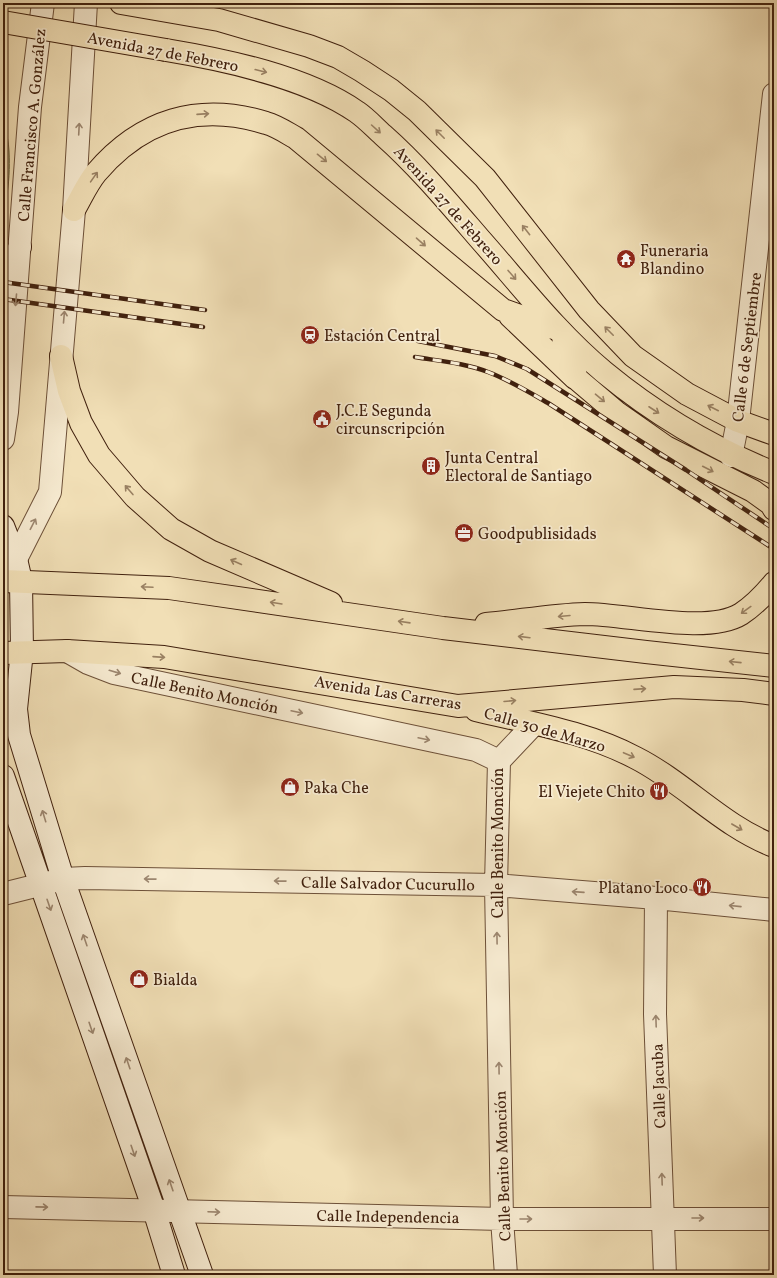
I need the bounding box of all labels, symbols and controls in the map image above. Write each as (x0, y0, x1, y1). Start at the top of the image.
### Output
street label: Avenida 27 de Febrero (85, 27, 240, 78)
street label: Calle Francisco A. González (14, 28, 52, 223)
one-way arrow (254, 67, 267, 75)
one-way arrow (196, 111, 209, 118)
one-way arrow (75, 123, 82, 136)
one-way arrow (371, 124, 381, 133)
one-way arrow (435, 129, 445, 138)
street label: Avenida 27 de Febrero (388, 142, 507, 271)
one-way arrow (316, 154, 327, 163)
one-way arrow (90, 172, 98, 183)
one-way arrow (522, 225, 531, 236)
one-way arrow (416, 238, 426, 247)
place label: Funeraria Blandino (640, 241, 709, 281)
temple icon: Funeraria Blandino (615, 248, 637, 270)
one-way arrow (507, 270, 517, 280)
street label: Calle 6 de Septiembre (728, 271, 768, 423)
one-way arrow (12, 293, 19, 306)
one-way arrow (61, 311, 68, 324)
station icon: Estación Central (299, 324, 321, 346)
place label: Estación Central (324, 326, 440, 348)
one-way arrow (604, 326, 614, 336)
one-way arrow (594, 394, 605, 403)
place label: J.C.E Segunda circunscripción (336, 401, 445, 441)
one-way arrow (707, 403, 719, 411)
one-way arrow (648, 406, 660, 414)
public building icon: J.C.E Segunda circunscripción (311, 408, 333, 430)
place label: Junta Central Electoral de Santiago (445, 448, 592, 488)
building icon: Junta Central Electoral de Santiago (420, 455, 442, 477)
one-way arrow (702, 466, 714, 473)
one-way arrow (125, 485, 134, 495)
one-way arrow (30, 518, 38, 530)
office icon: Goodpublisidads (453, 522, 475, 544)
place label: Goodpublisidads (478, 524, 597, 546)
one-way arrow (230, 558, 242, 565)
one-way arrow (141, 583, 154, 591)
one-way arrow (269, 598, 282, 606)
one-way arrow (741, 606, 752, 614)
one-way arrow (558, 613, 571, 620)
one-way arrow (398, 618, 411, 626)
one-way arrow (518, 634, 531, 641)
one-way arrow (152, 653, 165, 660)
one-way arrow (729, 658, 742, 665)
street label: Calle Benito Monción (129, 668, 280, 720)
one-way arrow (109, 669, 122, 677)
street label: Avenida Las Carreras (313, 671, 463, 716)
one-way arrow (633, 686, 646, 693)
one-way arrow (503, 697, 516, 705)
street label: Calle 30 de Marzo (481, 703, 608, 759)
one-way arrow (290, 708, 303, 716)
one-way arrow (417, 736, 430, 744)
one-way arrow (623, 752, 635, 759)
street label: Calle Benito Monción (488, 768, 510, 918)
shop icon: Paka Che (279, 776, 301, 798)
place label: Paka Che (304, 778, 369, 800)
restaurant icon: El Viejete Chito (648, 780, 670, 802)
place label: El Viejete Chito (538, 782, 645, 804)
one-way arrow (40, 810, 47, 823)
one-way arrow (731, 824, 743, 832)
street label: Calle Salvador Cucurullo (301, 872, 475, 898)
one-way arrow (144, 875, 157, 883)
restaurant icon: Platano Loco (691, 876, 713, 898)
one-way arrow (274, 877, 287, 885)
place label: Platano Loco (598, 878, 688, 900)
one-way arrow (572, 888, 585, 895)
one-way arrow (46, 899, 53, 912)
one-way arrow (729, 902, 742, 910)
one-way arrow (493, 932, 500, 945)
one-way arrow (80, 934, 88, 946)
shop icon: Bialda (128, 968, 150, 990)
place label: Bialda (153, 970, 198, 992)
one-way arrow (652, 1015, 659, 1028)
one-way arrow (88, 1022, 95, 1035)
street label: Calle Jacuba (648, 1043, 672, 1129)
one-way arrow (123, 1057, 131, 1069)
one-way arrow (495, 1062, 503, 1075)
street label: Calle Benito Monción (490, 1090, 518, 1242)
one-way arrow (130, 1145, 138, 1157)
one-way arrow (658, 1173, 665, 1186)
one-way arrow (166, 1180, 174, 1192)
one-way arrow (35, 1204, 48, 1211)
street label: Calle Independencia (316, 1206, 460, 1230)
one-way arrow (207, 1208, 220, 1216)
one-way arrow (691, 1214, 704, 1222)
one-way arrow (519, 1215, 532, 1223)

